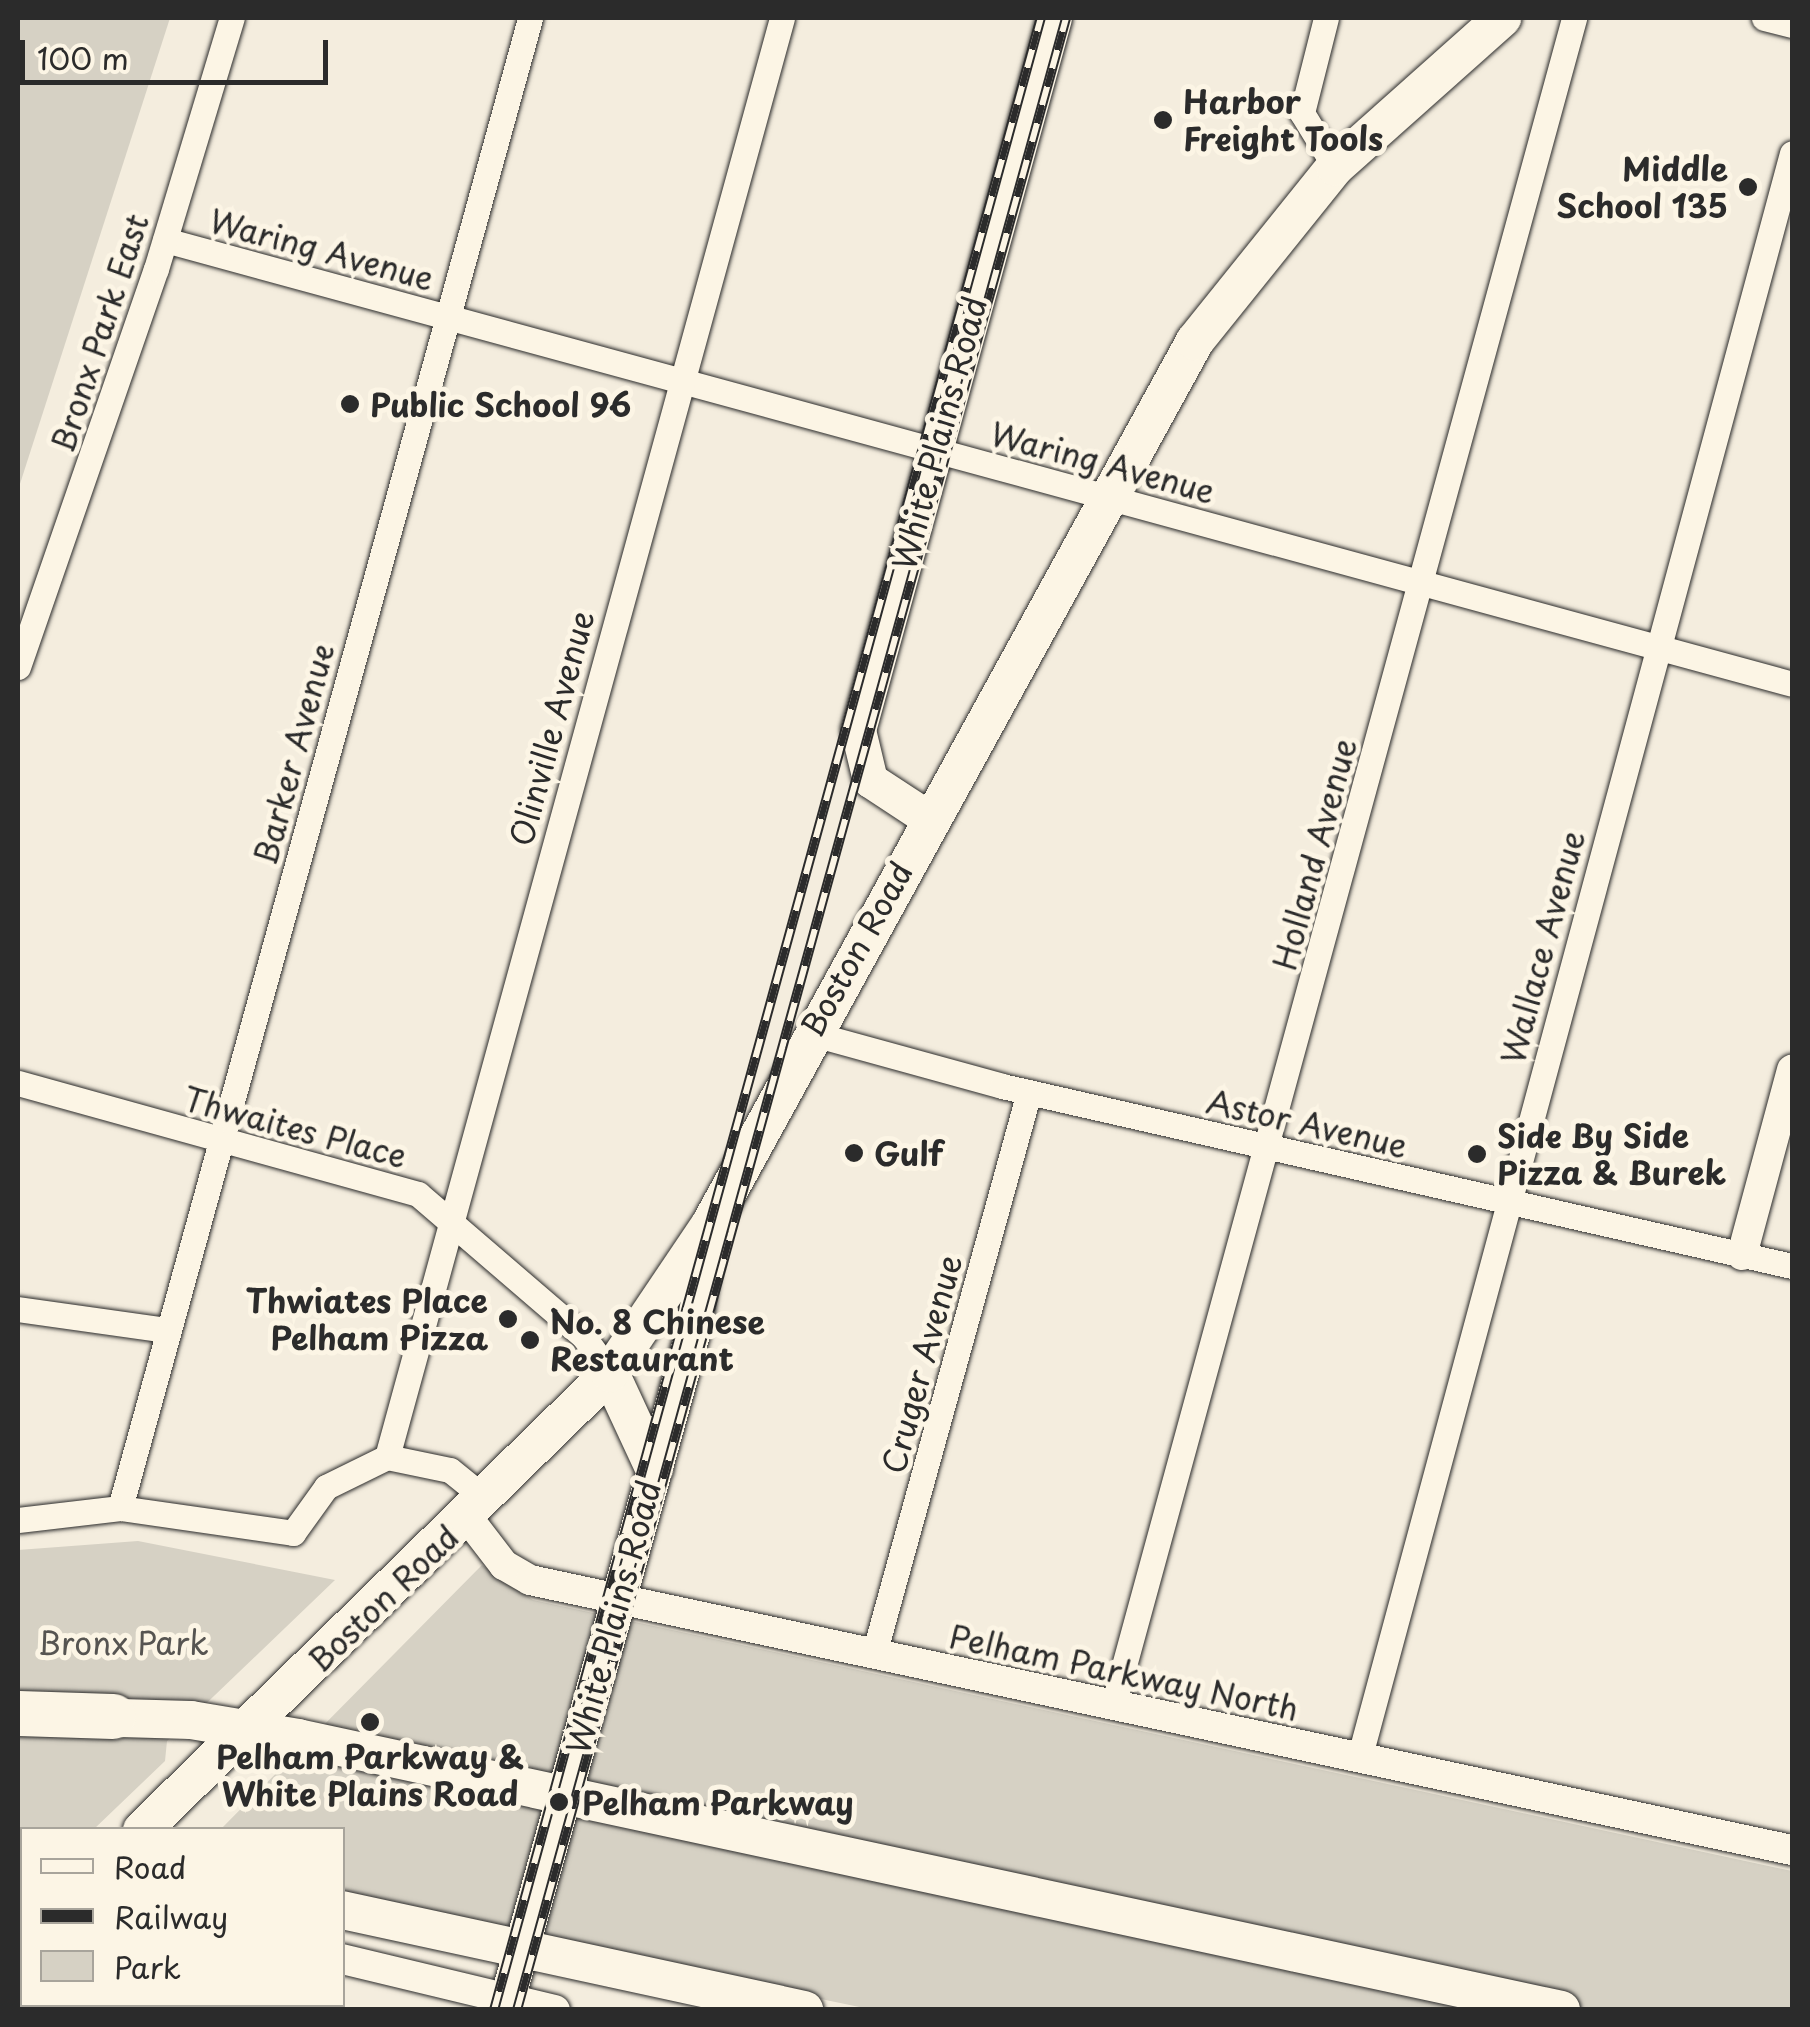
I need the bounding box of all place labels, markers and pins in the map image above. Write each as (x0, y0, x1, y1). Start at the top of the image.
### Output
place label: Harbor Freight Tools (1183, 83, 1384, 158)
marker: Harbor Freight Tools (1152, 109, 1174, 131)
place label: Middle School 135 (1555, 150, 1728, 225)
marker: Middle School 135 (1737, 176, 1759, 198)
place label: Public School 96 (370, 385, 633, 423)
marker: Public School 96 (339, 393, 361, 415)
place label: Side By Side Pizza & Burek (1497, 1117, 1729, 1192)
place label: Gulf (874, 1134, 943, 1172)
marker: Gulf (843, 1142, 865, 1164)
marker: Side By Side Pizza & Burek (1466, 1143, 1488, 1165)
place label: Thwiates Place Pelham Pizza (244, 1282, 488, 1357)
place label: No. 8 Chinese Restaurant (550, 1303, 766, 1378)
marker: Thwiates Place Pelham Pizza (497, 1308, 519, 1330)
marker: No. 8 Chinese Restaurant (519, 1329, 541, 1351)
marker: Pelham Parkway & White Plains Road (359, 1711, 381, 1733)
place label: Pelham Parkway & White Plains Road (216, 1738, 524, 1813)
place label: Pelham Parkway (582, 1783, 854, 1821)
marker: Pelham Parkway (546, 1789, 572, 1815)

